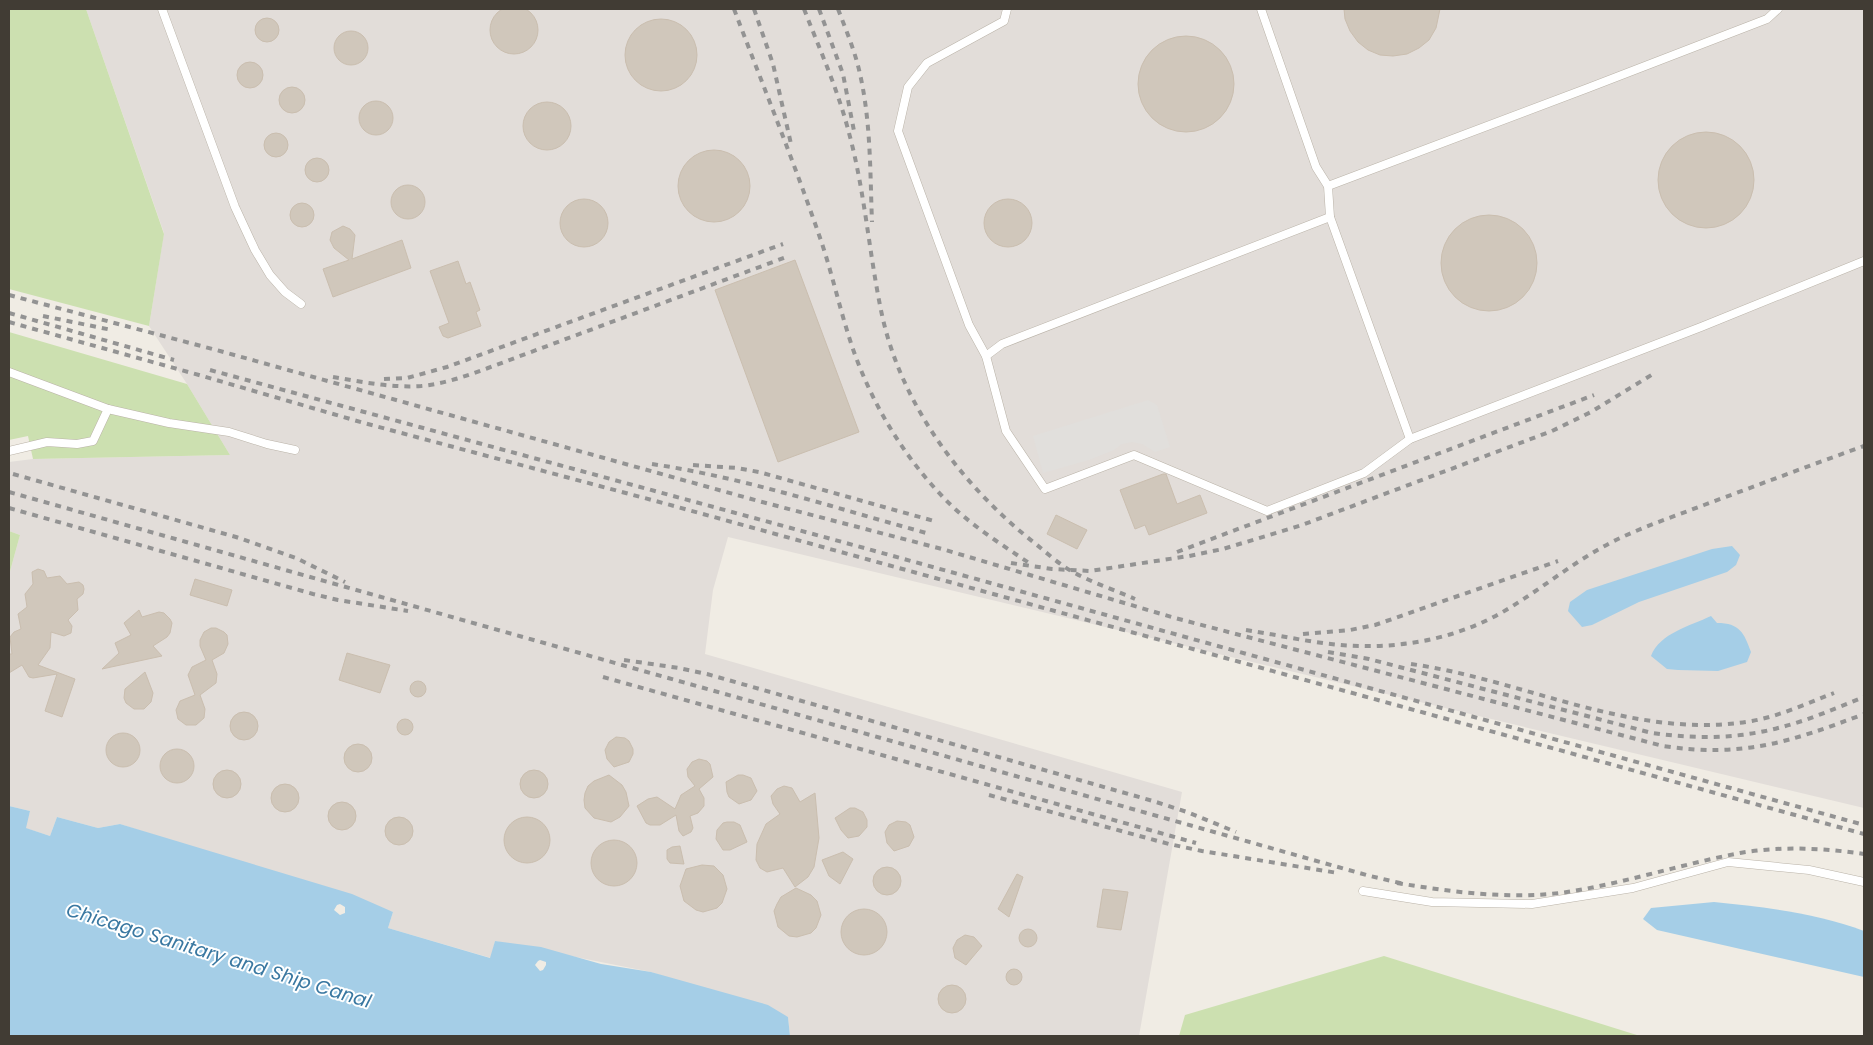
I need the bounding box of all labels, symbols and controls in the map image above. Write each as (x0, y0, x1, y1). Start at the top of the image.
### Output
water label: Chicago Sanitary and Ship Canal (63, 896, 375, 1015)

